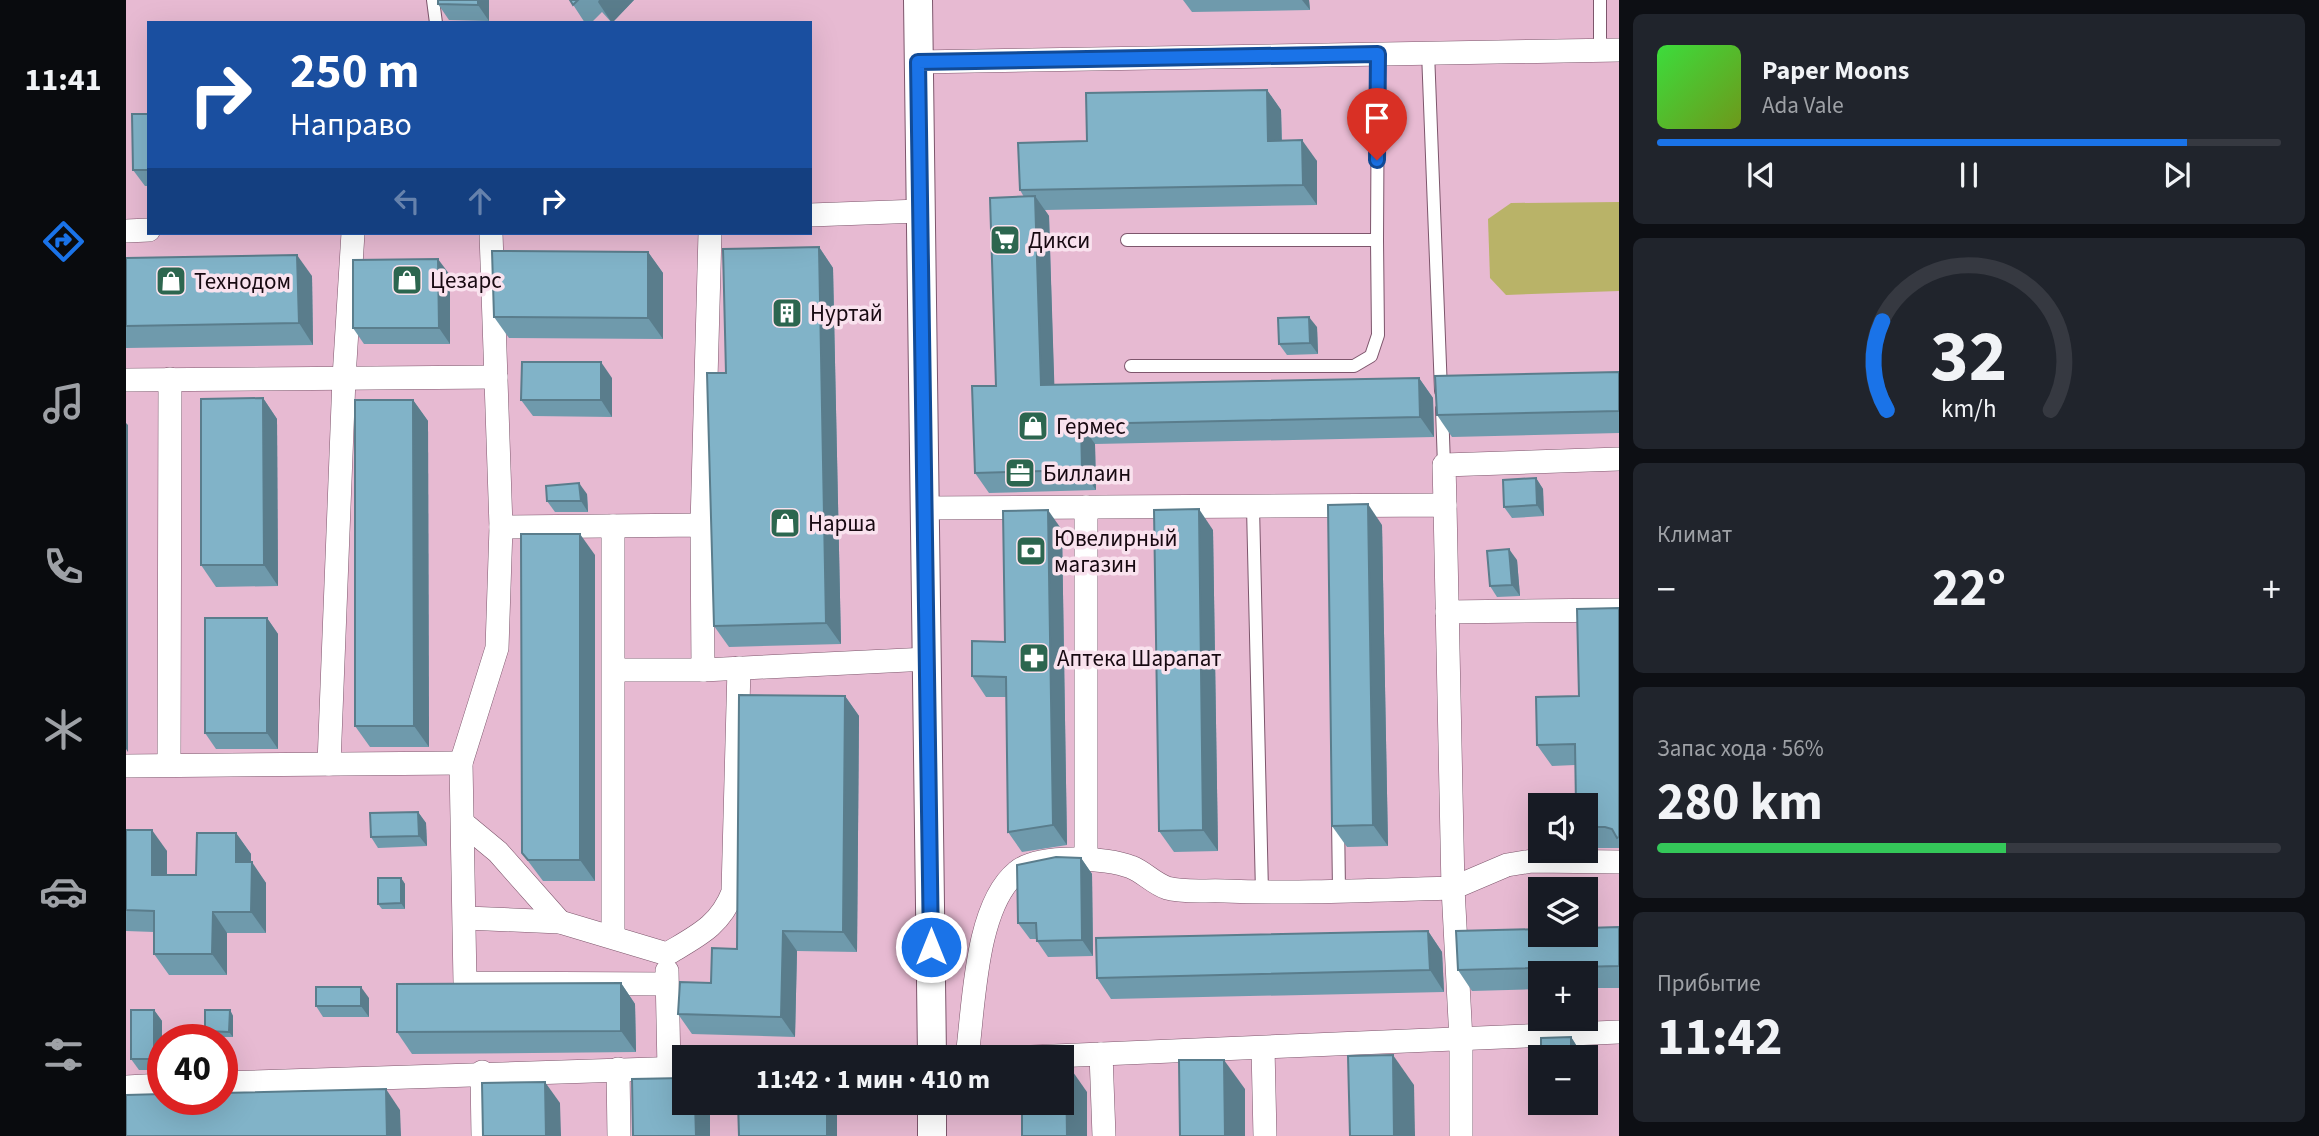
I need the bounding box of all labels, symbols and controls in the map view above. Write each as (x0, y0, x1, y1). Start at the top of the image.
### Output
text: 250 m (290, 37, 419, 107)
icon: right (175, 49, 266, 140)
text: Paper Moons (1762, 52, 1909, 89)
text: 11:41 (24, 57, 102, 103)
pin (1347, 88, 1407, 160)
text: Ada Vale (1762, 89, 1844, 122)
icon: arrive (1358, 99, 1396, 137)
text: Направо (290, 102, 412, 148)
icon: previous (1742, 156, 1780, 194)
icon: pause (1950, 156, 1988, 194)
icon: next (2158, 156, 2196, 194)
icon: left (388, 182, 426, 220)
icon: ahead (461, 182, 499, 220)
icon: right (534, 182, 572, 220)
icon: directions (39, 217, 88, 266)
supermarket icon: Дикси (988, 223, 1022, 257)
place label: Дикси (1028, 224, 1090, 257)
shop icon: Цезарс (390, 263, 424, 297)
shop icon: Технодом (154, 264, 188, 298)
place label: Цезарс (430, 264, 502, 297)
place label: Технодом (194, 265, 291, 298)
building icon: Нуртай (770, 296, 804, 330)
place label: Нуртай (810, 297, 883, 330)
text: 32 (1931, 305, 2007, 409)
icon: music (39, 379, 88, 428)
text: km/h (1941, 390, 1997, 426)
shop icon: Гермес (1016, 409, 1050, 443)
place label: Гермес (1056, 410, 1126, 443)
office icon: Биллаин (1003, 456, 1037, 490)
place label: Биллаин (1043, 457, 1131, 490)
shop icon: Нарша (768, 506, 802, 540)
place label: Нарша (808, 507, 876, 540)
text: Климат (1657, 518, 1732, 551)
place label: Ювелирный магазин (1054, 522, 1177, 581)
bank icon: Ювелирный магазин (1014, 534, 1048, 568)
icon: phone (39, 542, 88, 591)
text: 22° (1932, 552, 2006, 626)
text: − (1657, 563, 1676, 617)
text: + (2262, 563, 2281, 617)
pharmacy icon: Аптека Шарапат (1017, 641, 1051, 675)
place label: Аптека Шарапат (1057, 642, 1222, 675)
icon: climate (39, 705, 88, 754)
text: Запас хода · 56% (1657, 732, 1824, 765)
text: 280 km (1657, 766, 1823, 840)
map controls (1528, 793, 1598, 1115)
button: sound (1528, 793, 1598, 863)
icon: car (39, 867, 88, 916)
button: layers (1528, 877, 1598, 947)
position arrow (894, 910, 968, 984)
button: + (1528, 961, 1598, 1031)
text: Прибытие (1657, 967, 1761, 1000)
text: 11:42 (1657, 1001, 1782, 1075)
speed limit sign: 40 (147, 1024, 238, 1115)
icon: filters (39, 1030, 88, 1079)
button: − (1528, 1045, 1598, 1115)
text: 11:42 · 1 мин · 410 m (756, 1061, 990, 1098)

